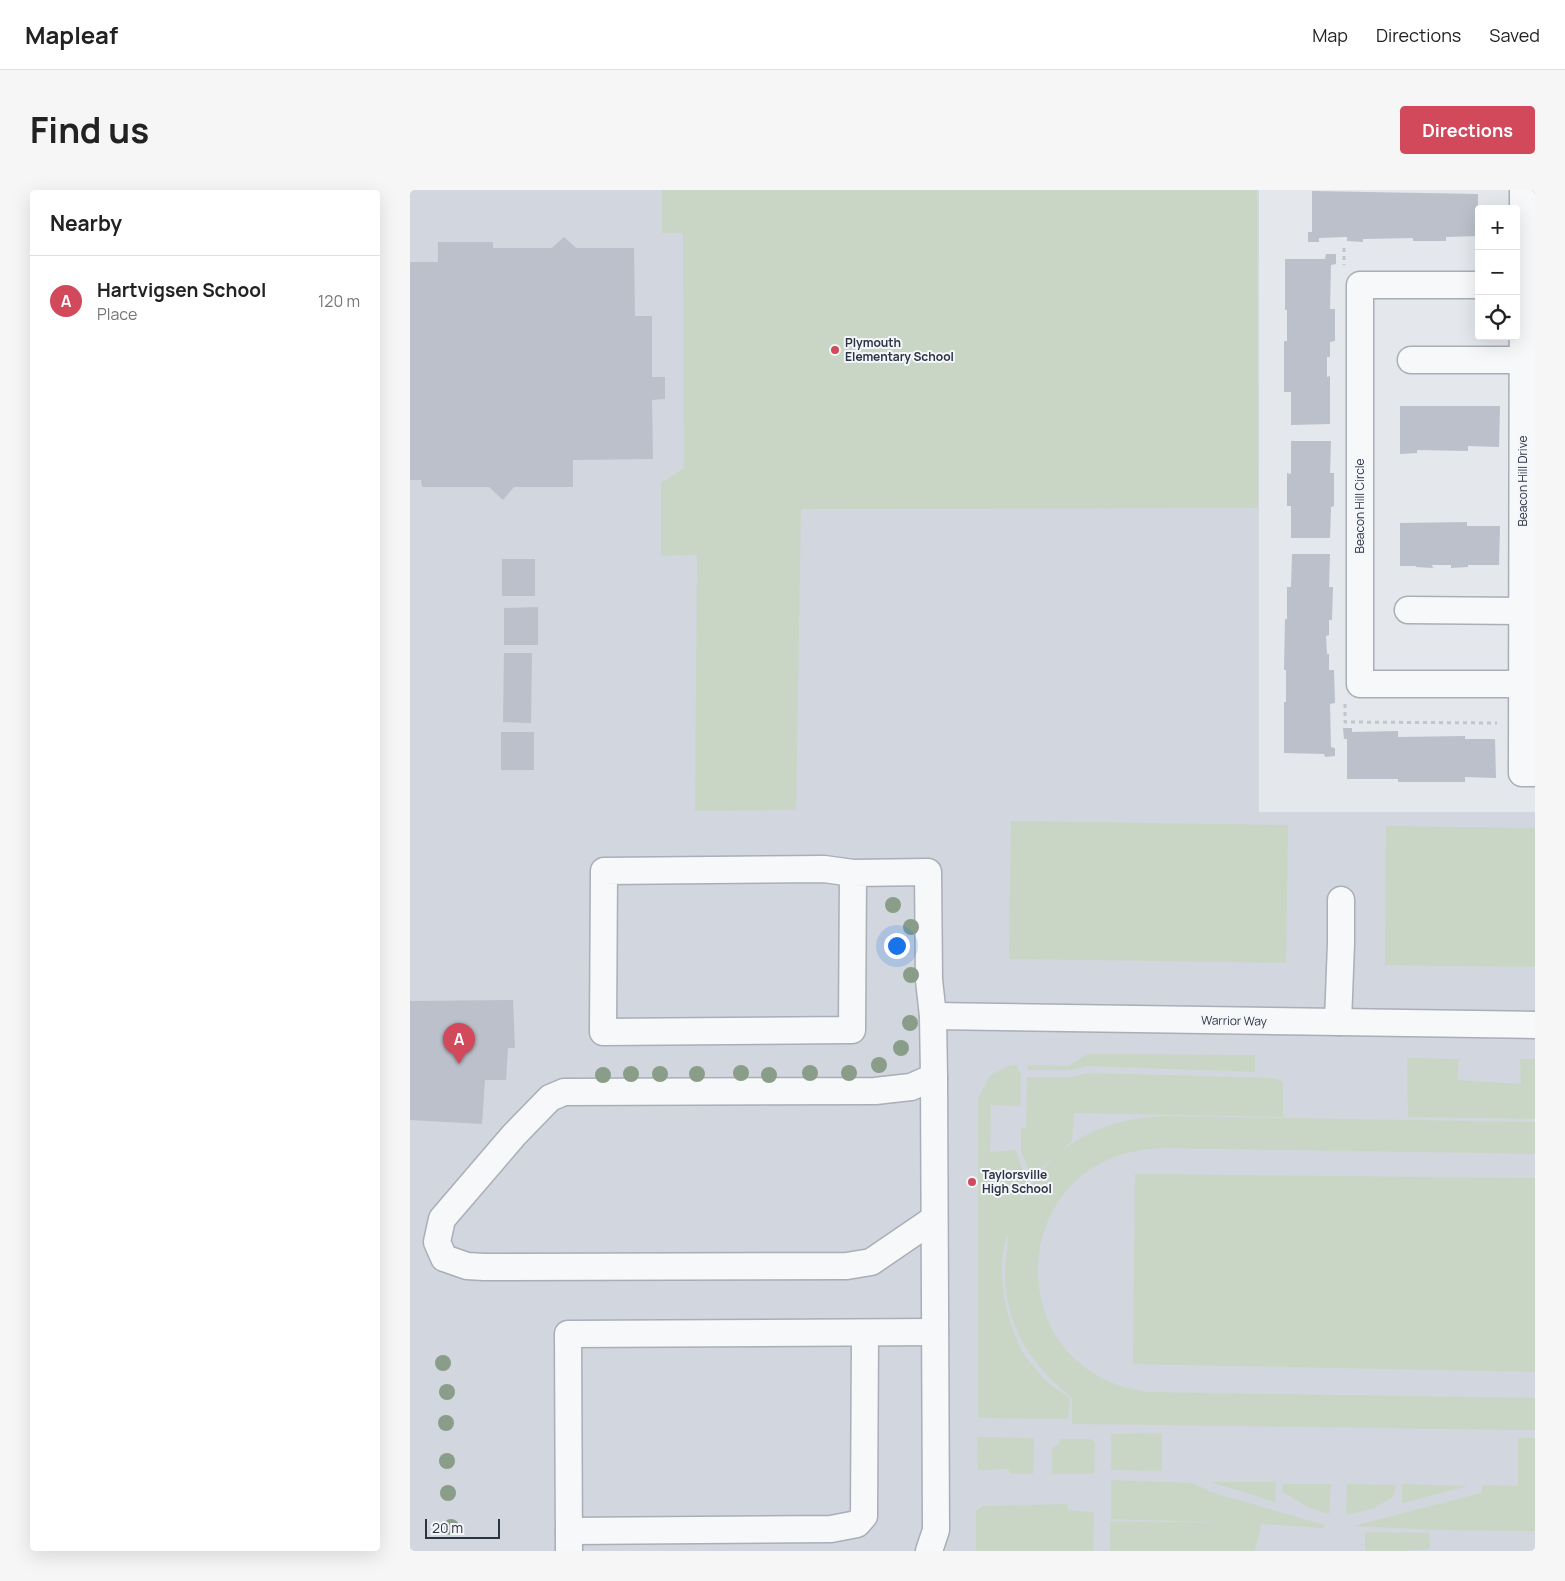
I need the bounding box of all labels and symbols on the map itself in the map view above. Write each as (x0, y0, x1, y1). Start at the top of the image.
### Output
place label: Plymouth Elementary School (845, 334, 954, 365)
marker: Plymouth Elementary School (829, 344, 841, 356)
street label: Beacon Hill Drive (1514, 435, 1531, 527)
street label: Beacon Hill Circle (1351, 459, 1368, 553)
your location (884, 933, 910, 959)
street label: Warrior Way (1201, 1011, 1268, 1030)
pin: A (443, 1023, 475, 1064)
place label: Taylorsville High School (982, 1166, 1052, 1197)
marker: Taylorsville High School (966, 1176, 978, 1188)
scale bar (425, 1516, 500, 1539)

